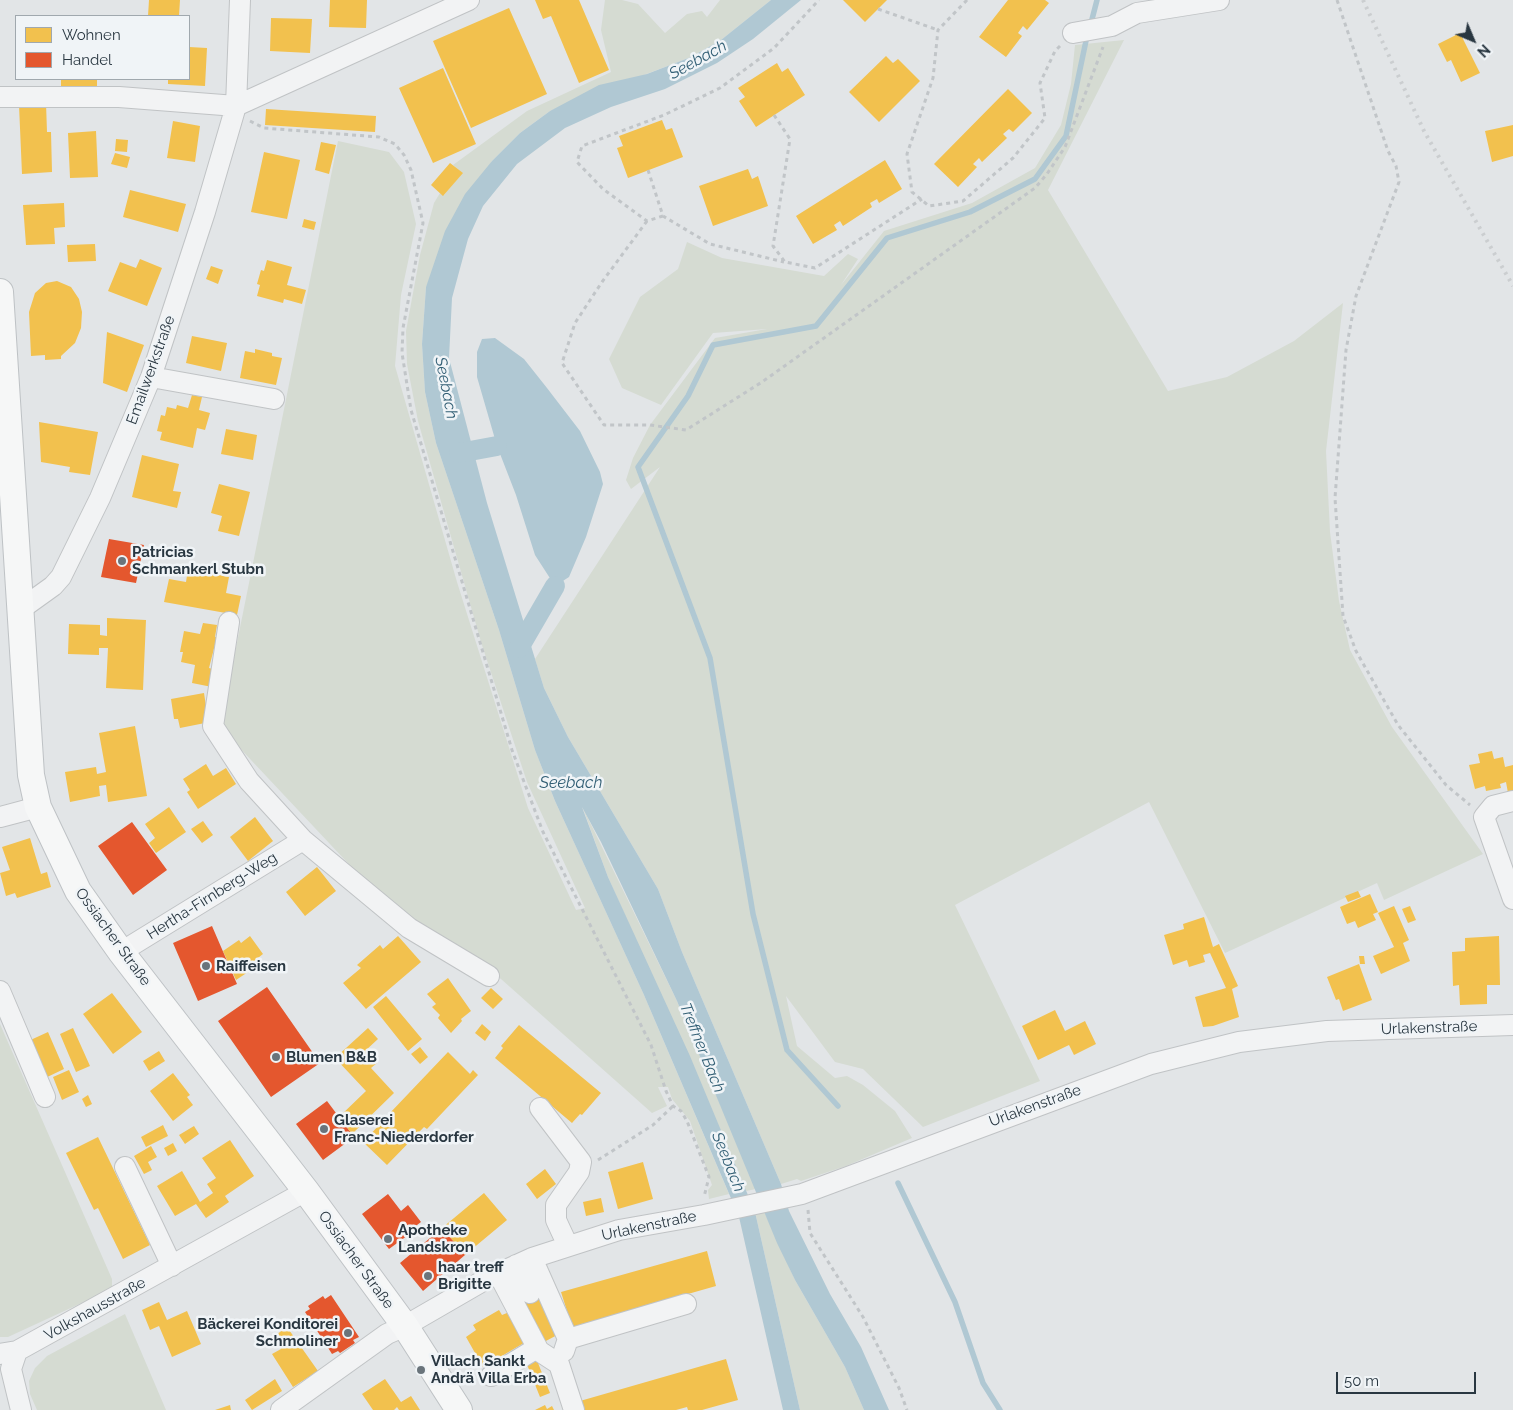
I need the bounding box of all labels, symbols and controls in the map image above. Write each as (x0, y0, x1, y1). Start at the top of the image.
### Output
legend (15, 15, 190, 80)
north arrow (1448, 15, 1498, 65)
text: Wohnen (62, 26, 121, 44)
water label: Seebach (666, 36, 730, 84)
text: N (1474, 41, 1493, 60)
text: Handel (62, 51, 112, 69)
street label: Emailwerkstraße (123, 313, 179, 427)
water label: Seebach (431, 355, 461, 421)
place label: Patricias Schmankerl Stubn (132, 543, 264, 578)
marker: Patricias Schmankerl Stubn (116, 555, 128, 567)
water label: Seebach (540, 773, 602, 793)
street label: Hertha-Firnberg-Weg (143, 849, 281, 943)
street label: Ossiacher Straße (71, 885, 155, 989)
place label: Raiffeisen (216, 957, 286, 975)
marker: Raiffeisen (200, 960, 212, 972)
water label: Treffner Bach (675, 1000, 729, 1096)
street label: Urlakenstraße (1380, 1017, 1478, 1039)
place label: Blumen B&B (286, 1048, 377, 1066)
marker: Blumen B&B (270, 1051, 282, 1063)
street label: Urlakenstraße (987, 1081, 1083, 1131)
place label: Glaserei Franc-Niederdorfer (334, 1111, 474, 1146)
marker: Glaserei Franc-Niederdorfer (318, 1123, 330, 1135)
water label: Seebach (707, 1129, 749, 1195)
street label: Urlakenstraße (600, 1207, 698, 1245)
street label: Ossiacher Straße (314, 1208, 398, 1312)
place label: Apotheke Landskron (398, 1221, 474, 1256)
marker: Apotheke Landskron (382, 1233, 394, 1245)
place label: haar treff Brigitte (438, 1258, 504, 1293)
marker: haar treff Brigitte (422, 1270, 434, 1282)
street label: Volkshausstraße (41, 1274, 149, 1344)
place label: Bäckerei Konditorei Schmoliner (197, 1315, 338, 1350)
marker: Bäckerei Konditorei Schmoliner (342, 1327, 354, 1339)
place label: Villach Sankt Andrä Villa Erba (431, 1352, 546, 1387)
scale bar (1338, 1362, 1478, 1394)
marker: Villach Sankt Andrä Villa Erba (415, 1364, 427, 1376)
text: 50 m (1344, 1372, 1379, 1390)

